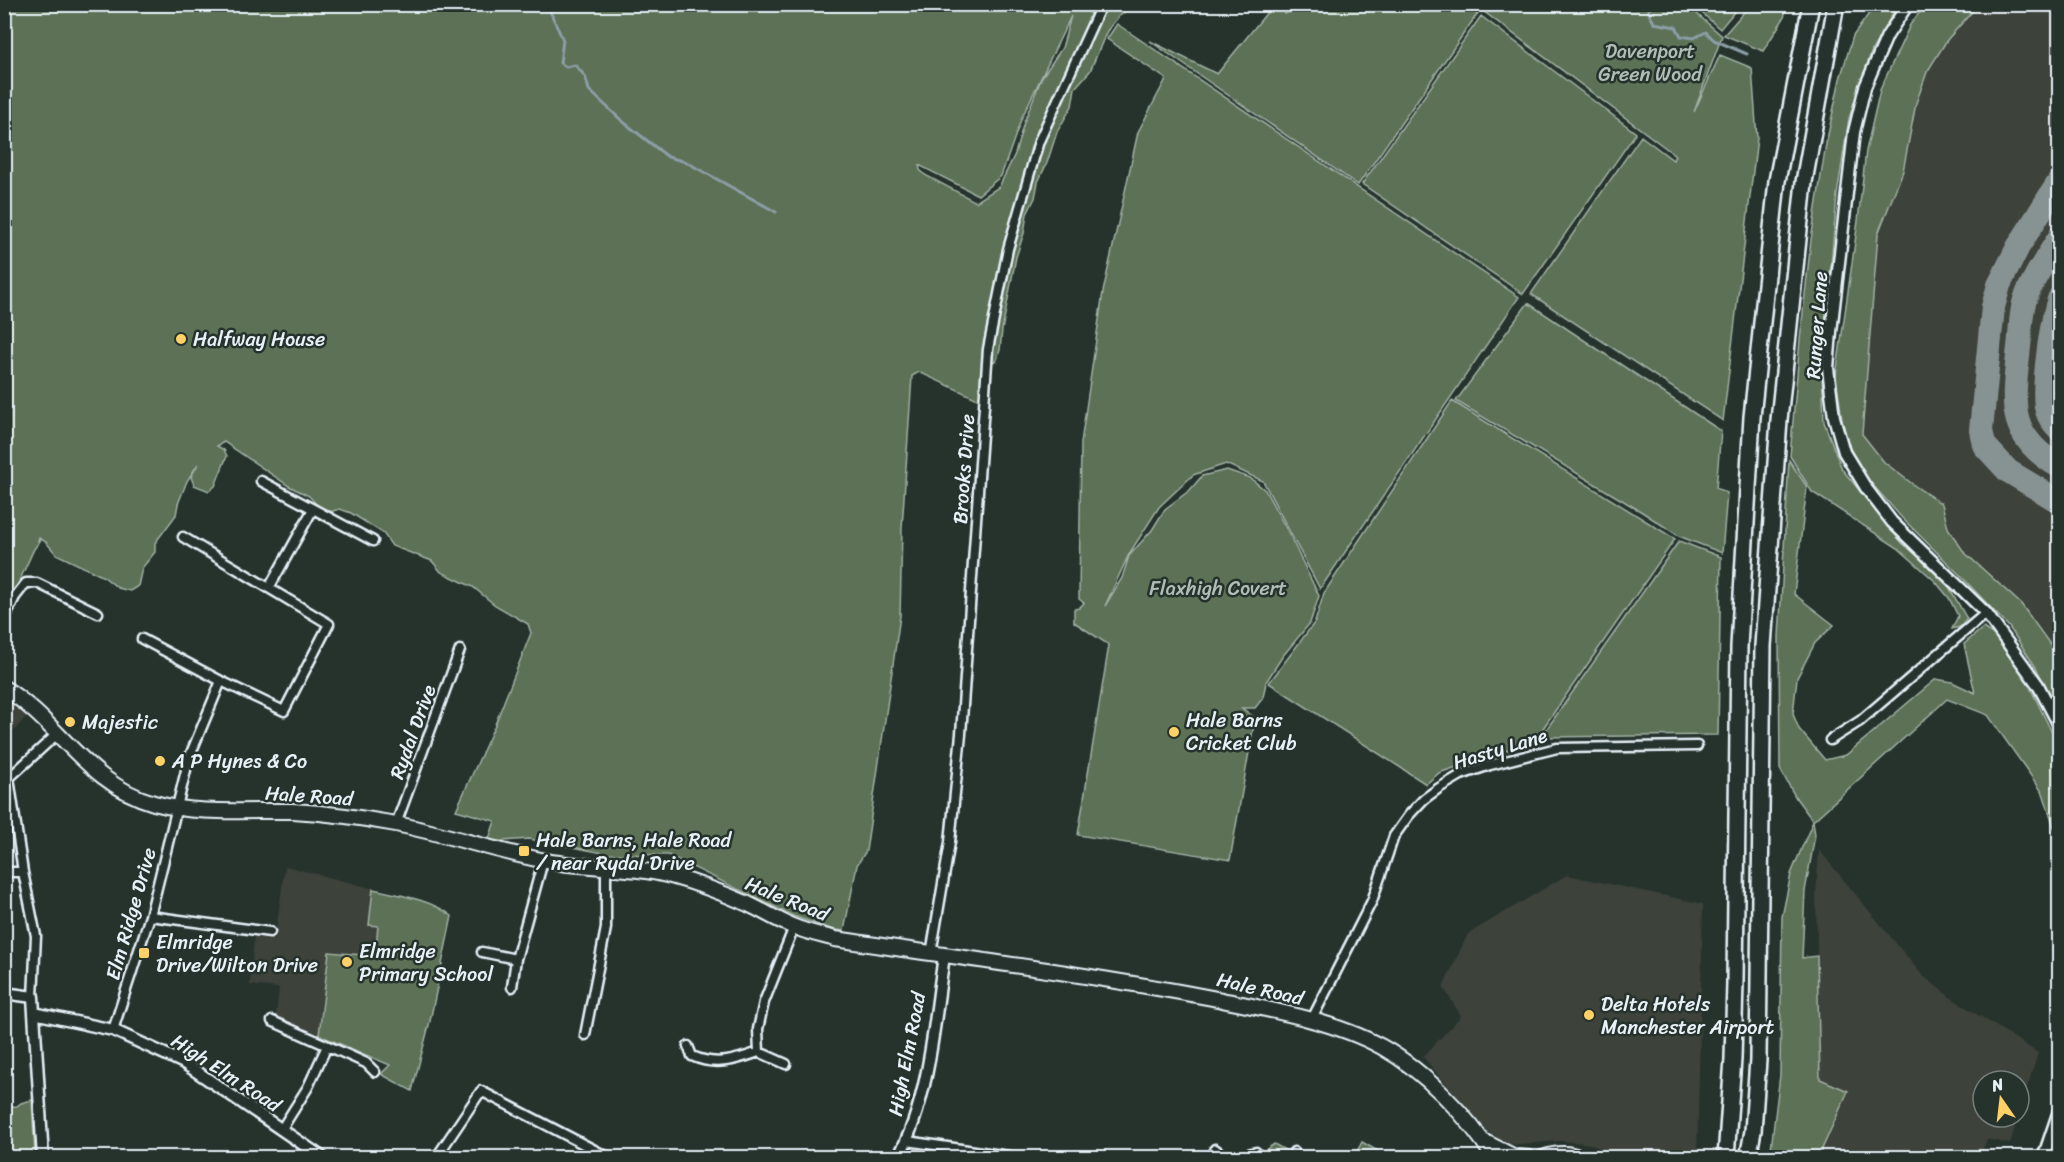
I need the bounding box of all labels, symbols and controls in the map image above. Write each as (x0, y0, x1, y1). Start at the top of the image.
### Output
park label: Davenport Green Wood (1598, 34, 1703, 92)
street label: Runger Lane (1796, 270, 1838, 380)
place label: Halfway House (193, 322, 325, 357)
marker: Halfway House (174, 332, 188, 346)
street label: Brooks Drive (943, 413, 985, 525)
park label: Flaxhigh Covert (1149, 571, 1287, 606)
street label: Rydal Drive (380, 679, 446, 784)
place label: Hale Barns Cricket Club (1186, 703, 1297, 761)
place label: Majestic (82, 705, 158, 740)
marker: Majestic (63, 715, 77, 729)
street label: Hasty Lane (1448, 718, 1552, 780)
marker: Hale Barns Cricket Club (1167, 725, 1181, 739)
place label: A P Hynes & Co (171, 744, 307, 779)
marker: A P Hynes & Co (153, 754, 167, 768)
street label: Hale Road (264, 775, 356, 817)
place label: Hale Barns, Hale Road / near Rydal Drive (536, 823, 733, 881)
street label: Elm Ridge Drive (95, 844, 167, 984)
marker: Hale Barns, Hale Road / near Rydal Drive (517, 844, 531, 858)
street label: Hale Road (740, 866, 836, 932)
place label: Elmridge Drive/Wilton Drive (156, 925, 318, 983)
place label: Elmridge Primary School (359, 934, 494, 992)
marker: Elmridge Drive/Wilton Drive (137, 946, 151, 960)
marker: Elmridge Primary School (340, 955, 354, 969)
street label: Hale Road (1213, 962, 1308, 1016)
place label: Delta Hotels Manchester Airport (1601, 987, 1775, 1045)
street label: High Elm Road (878, 988, 936, 1119)
marker: Delta Hotels Manchester Airport (1582, 1008, 1596, 1022)
street label: High Elm Road (164, 1024, 289, 1123)
north arrow (1971, 1069, 2031, 1129)
text: N (1988, 1069, 2007, 1101)

